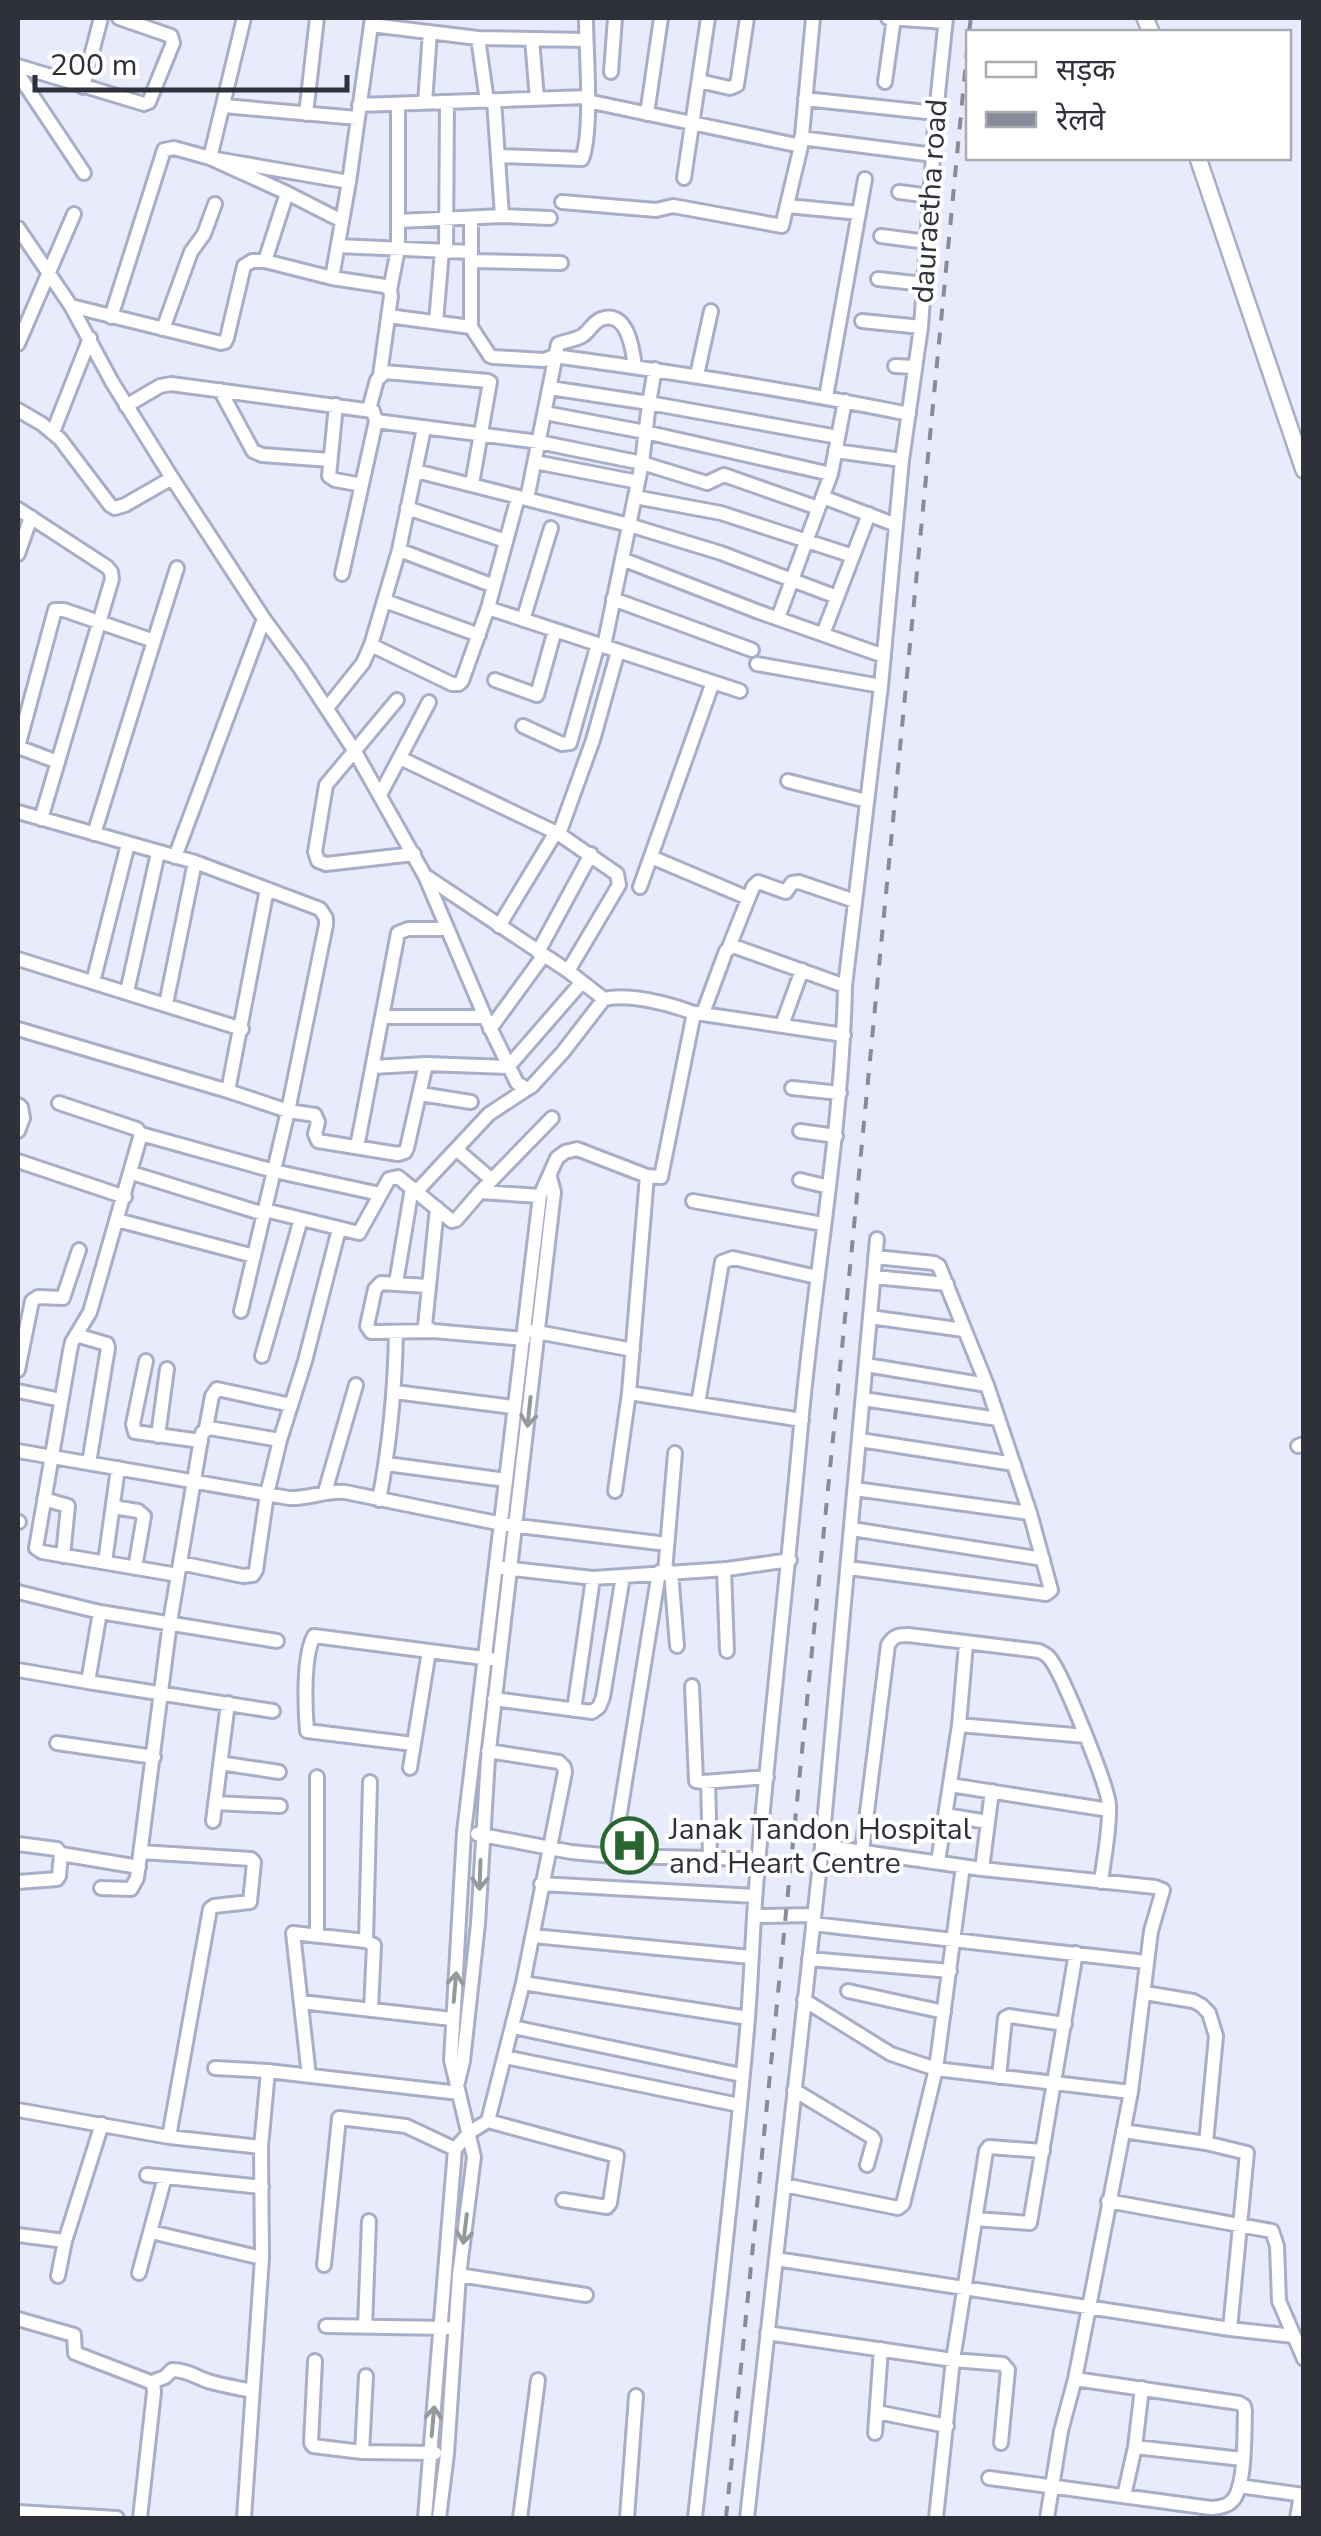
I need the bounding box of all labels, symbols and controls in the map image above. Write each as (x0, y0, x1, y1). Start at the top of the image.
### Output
scale bar (35, 30, 348, 92)
legend (966, 30, 1291, 160)
text: 200 m (50, 45, 137, 86)
text: सड़क (1056, 50, 1116, 91)
street label: dauraetha road (902, 98, 958, 304)
text: रेलवे (1055, 100, 1107, 141)
one-way arrow (519, 1396, 538, 1428)
place label: Janak Tandon Hospital and Heart Centre (668, 1809, 972, 1884)
hospital icon: Janak Tandon Hospital and Heart Centre (600, 1816, 660, 1876)
one-way arrow (470, 1858, 489, 1890)
one-way arrow (446, 1972, 465, 2004)
one-way arrow (455, 2212, 474, 2245)
one-way arrow (424, 2406, 443, 2438)

